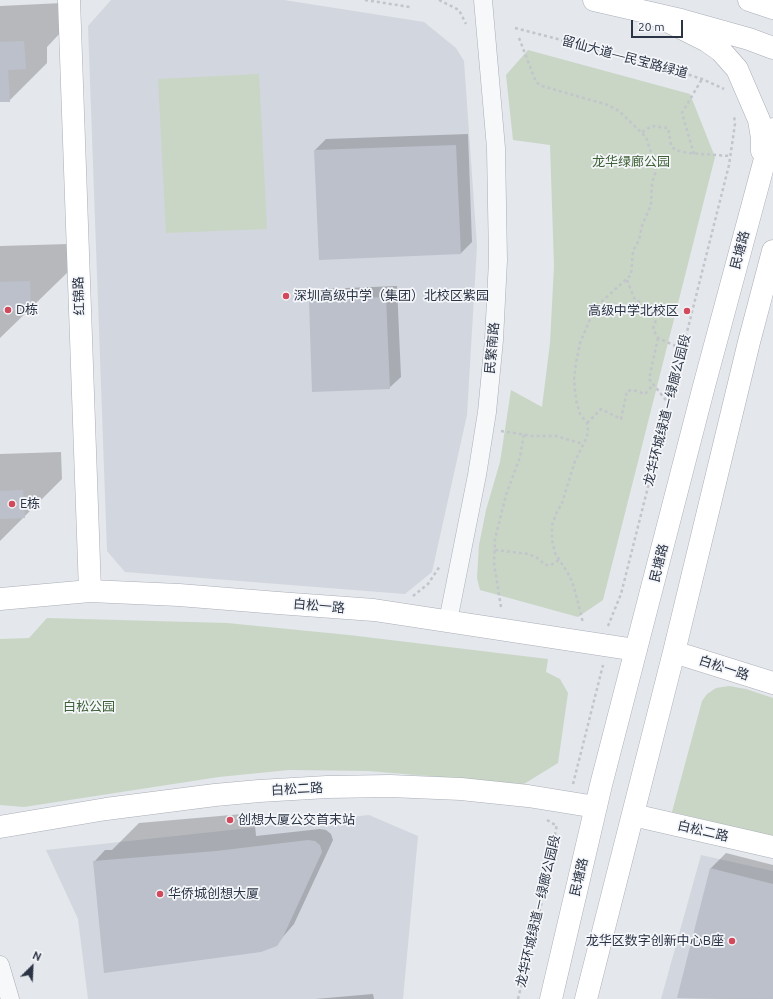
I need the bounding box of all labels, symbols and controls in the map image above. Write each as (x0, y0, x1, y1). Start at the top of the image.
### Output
scale bar (633, 12, 685, 38)
text: 20 m (638, 20, 665, 33)
street label: 留仙大道—民宝路绿道 (560, 33, 690, 81)
park label: 龙华绿廊公园 (592, 154, 670, 170)
street label: 民塘路 (727, 229, 753, 271)
street label: 红锦路 (71, 276, 87, 316)
place label: 深圳高级中学（集团）北校区紫园 (294, 288, 489, 304)
marker: 深圳高级中学（集团）北校区紫园 (281, 291, 291, 301)
place label: D栋 (16, 302, 38, 318)
place label: 高级中学北校区 (588, 303, 679, 319)
marker: D栋 (3, 305, 13, 315)
marker: 高级中学北校区 (682, 306, 692, 316)
street label: 民繁南路 (482, 321, 502, 375)
street label: 龙华环城绿道－绿廊公园段 (641, 332, 693, 488)
place label: E栋 (20, 496, 40, 512)
marker: E栋 (7, 499, 17, 509)
street label: 民塘路 (647, 542, 671, 584)
street label: 白松一路 (292, 596, 346, 616)
street label: 白松一路 (697, 653, 751, 683)
park label: 白松公园 (63, 699, 115, 715)
street label: 白松二路 (271, 780, 323, 798)
place label: 创想大厦公交首末站 (238, 812, 355, 828)
marker: 创想大厦公交首末站 (225, 815, 235, 825)
street label: 白松二路 (676, 818, 730, 844)
street label: 龙华环城绿道－绿廊公园段 (513, 833, 563, 989)
street label: 民塘路 (567, 856, 591, 898)
place label: 华侨城创想大厦 (168, 886, 259, 902)
marker: 华侨城创想大厦 (155, 889, 165, 899)
place label: 龙华区数字创新中心B座 (586, 933, 724, 949)
marker: 龙华区数字创新中心B座 (727, 936, 737, 946)
north arrow (12, 947, 52, 987)
text: N (31, 949, 43, 963)

